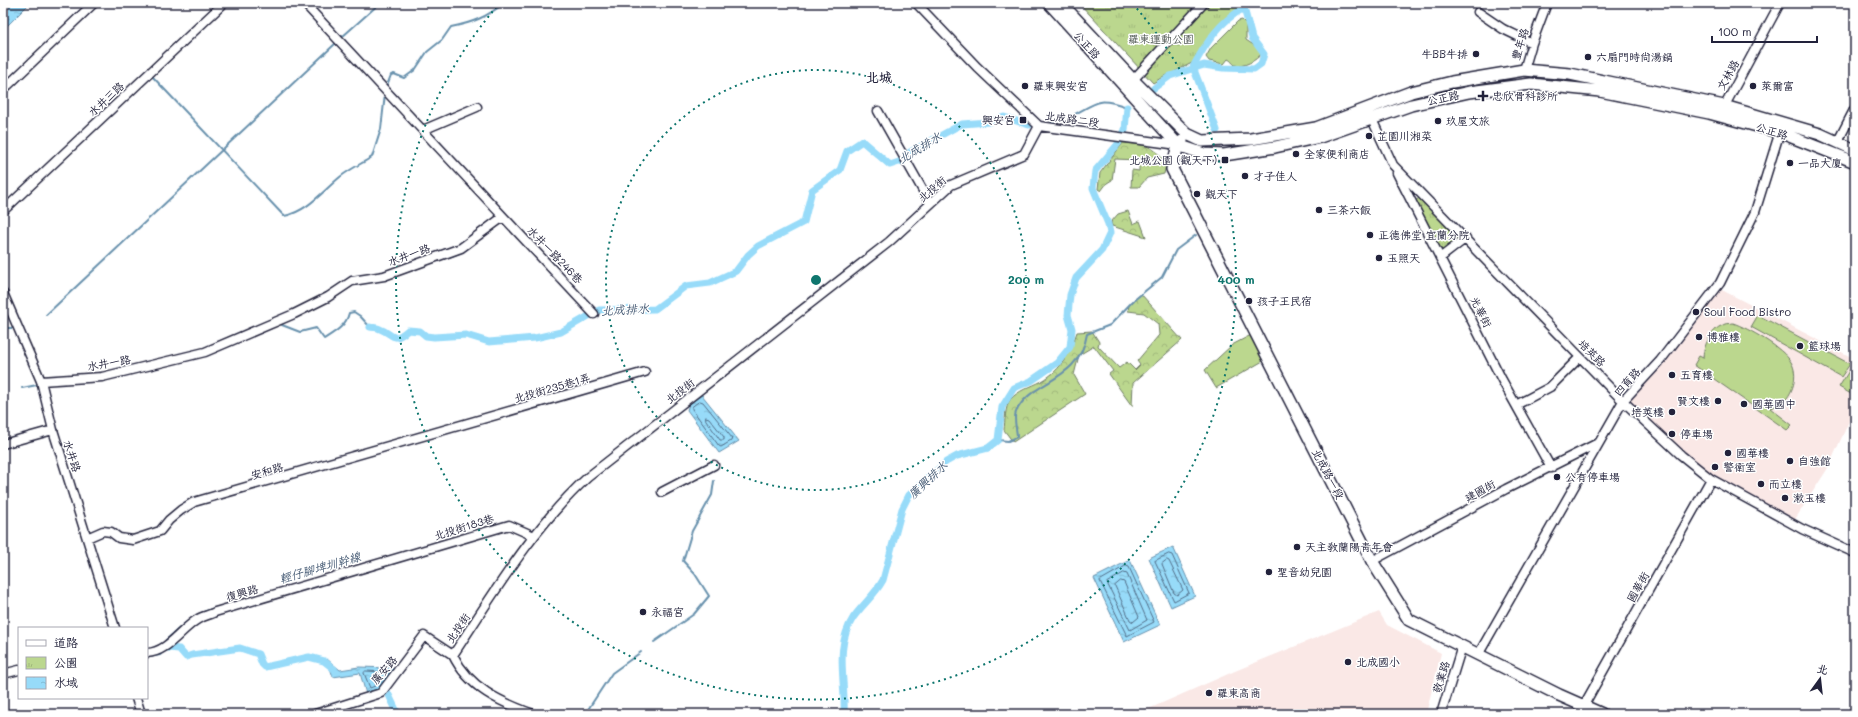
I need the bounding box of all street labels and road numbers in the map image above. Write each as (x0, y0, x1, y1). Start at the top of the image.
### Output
street label: 豐年路 (1508, 26, 1532, 62)
street label: 公正路 (1071, 27, 1104, 62)
street label: 文林路 (1713, 57, 1742, 93)
street label: 水井三路 (84, 78, 127, 119)
street label: 公正路 (1425, 87, 1461, 108)
street label: 北成路二段 (1044, 107, 1100, 130)
street label: 公正路 (1754, 119, 1790, 143)
street label: 北投街 (914, 171, 950, 205)
street label: 水井一路246巷 (524, 223, 587, 287)
street label: 水井一路 (386, 240, 432, 269)
street label: 光華街 (1467, 294, 1496, 331)
street label: 培英路 (1575, 336, 1609, 370)
street label: 水井一路 (86, 351, 132, 374)
street label: 四育路 (1610, 364, 1643, 399)
street label: 北投街235巷1弄 (512, 369, 592, 406)
street label: 北投街 (662, 374, 698, 407)
street label: 水井路 (60, 438, 85, 474)
street label: 北成路一段 (1309, 446, 1348, 502)
street label: 安和路 (249, 459, 285, 482)
street label: 建國街 (1462, 476, 1499, 505)
street label: 北投街183巷 (432, 510, 496, 543)
street label: 國華街 (1623, 568, 1653, 605)
street label: 復興路 (224, 581, 260, 604)
street label: 北投街 (442, 609, 474, 646)
street label: 廣安路 (367, 652, 400, 687)
street label: 敬業路 (1429, 659, 1453, 695)

